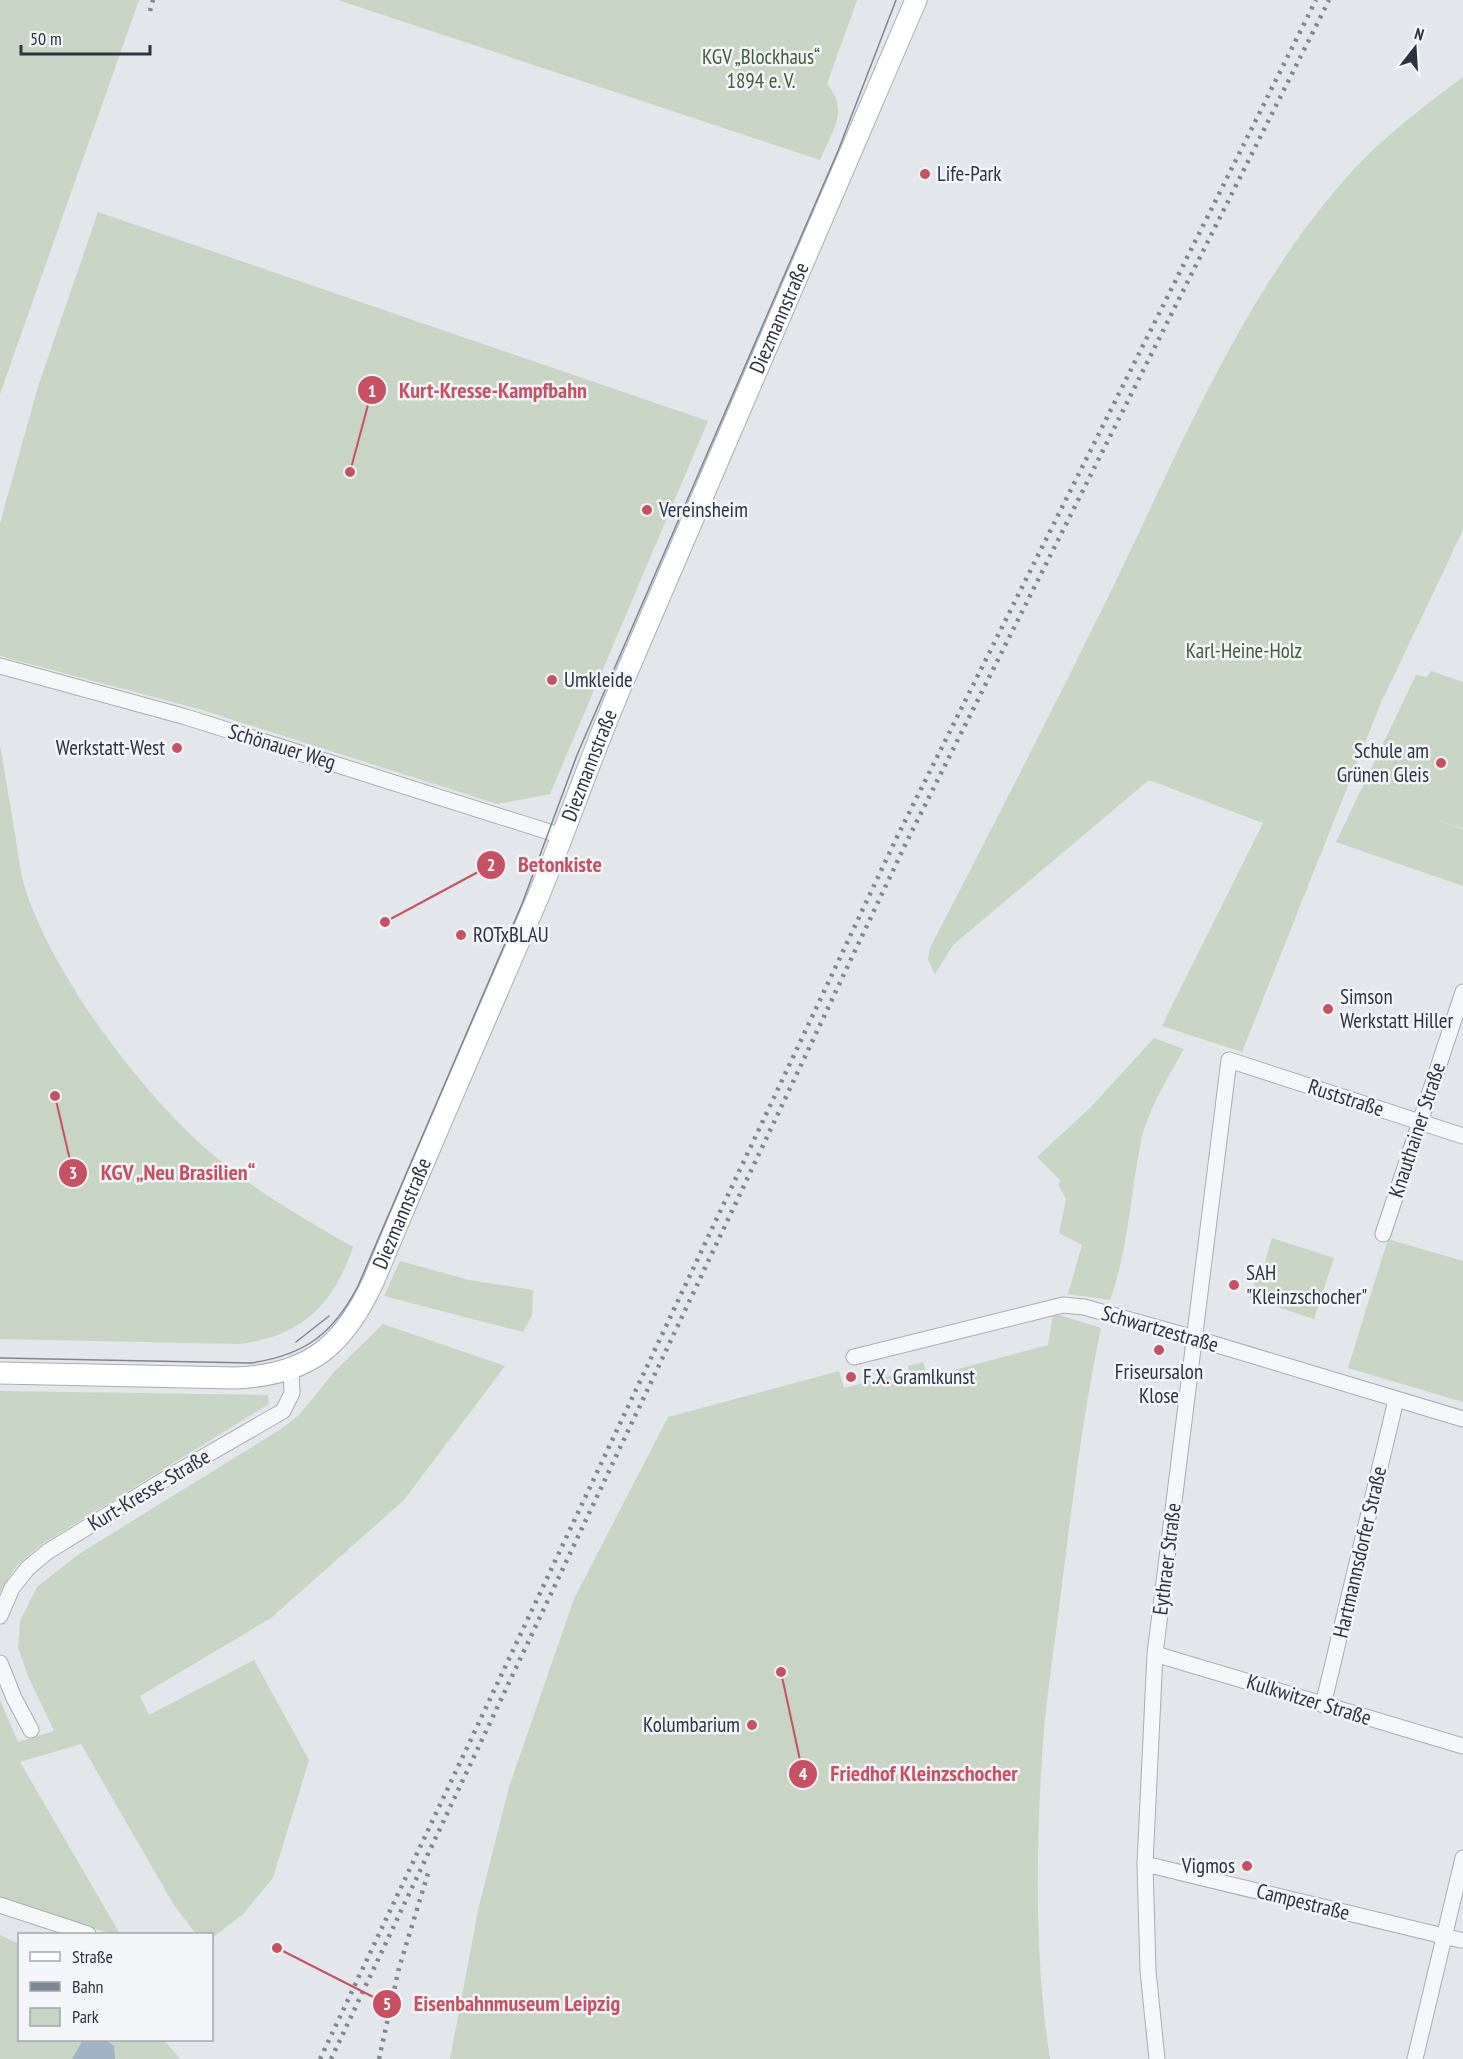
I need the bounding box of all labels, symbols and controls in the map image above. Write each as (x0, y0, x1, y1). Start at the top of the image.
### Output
scale bar (21, 18, 150, 56)
north arrow (1385, 18, 1445, 78)
text: N (1412, 23, 1426, 44)
text: 50 m (30, 27, 62, 50)
park label: KGV „Blockhaus“ 1894 e. V. (702, 43, 820, 94)
place label: Life-Park (937, 160, 1002, 187)
marker: Life-Park (918, 167, 932, 181)
street label: Diezmannstraße (743, 258, 815, 377)
callout: Kurt-Kresse-Kampfbahn (357, 370, 599, 410)
text: Kurt-Kresse-Kampfbahn (399, 376, 587, 404)
text: 1 (368, 379, 376, 402)
place label: Vereinsheim (658, 496, 748, 523)
marker: Vereinsheim (640, 503, 654, 517)
park label: Karl-Heine-Holz (1186, 637, 1302, 664)
place label: Umkleide (564, 666, 633, 693)
marker: Umkleide (545, 673, 559, 687)
street label: Diezmannstraße (555, 705, 623, 825)
street label: Schönauer Weg (225, 717, 339, 776)
place label: Werkstatt-West (56, 734, 165, 761)
place label: Schule am Grünen Gleis (1337, 737, 1429, 788)
marker: Werkstatt-West (170, 741, 184, 755)
marker: Schule am Grünen Gleis (1434, 756, 1448, 770)
callout: Betonkiste (476, 845, 614, 885)
text: Betonkiste (518, 850, 602, 878)
text: 2 (487, 853, 495, 876)
place label: ROTxBLAU (473, 921, 549, 948)
marker: ROTxBLAU (454, 928, 468, 942)
place label: Simson Werkstatt Hiller (1340, 983, 1453, 1034)
marker: Simson Werkstatt Hiller (1321, 1002, 1335, 1016)
street label: Knauthainer Straße (1382, 1059, 1451, 1201)
street label: Ruststraße (1305, 1073, 1387, 1122)
callout: KGV „Neu Brasilien“ (58, 1153, 268, 1193)
street label: Diezmannstraße (366, 1154, 437, 1273)
text: KGV „Neu Brasilien“ (101, 1158, 255, 1186)
text: 3 (69, 1161, 77, 1184)
place label: SAH "Kleinzschocher" (1246, 1259, 1367, 1310)
marker: SAH "Kleinzschocher" (1227, 1278, 1241, 1292)
street label: Schwartzestraße (1099, 1299, 1222, 1358)
marker: Friseursalon Klose (1152, 1343, 1166, 1357)
place label: Friseursalon Klose (1115, 1358, 1203, 1409)
place label: F.X. Gramlkunst (863, 1363, 975, 1390)
marker: F.X. Gramlkunst (844, 1370, 858, 1384)
street label: Kurt-Kresse-Straße (83, 1443, 215, 1537)
street label: Hartmannsdorfer Straße (1327, 1464, 1392, 1640)
street label: Eythraer Straße (1146, 1501, 1187, 1617)
street label: Kulkwitzer Straße (1244, 1668, 1375, 1731)
place label: Kolumbarium (643, 1711, 740, 1738)
marker: Kolumbarium (745, 1718, 759, 1732)
callout: Friedhof Kleinzschocher (788, 1754, 1030, 1794)
text: Friedhof Kleinzschocher (830, 1759, 1018, 1787)
text: 4 (799, 1762, 808, 1785)
place label: Vigmos (1181, 1852, 1235, 1879)
marker: Vigmos (1240, 1859, 1254, 1873)
street label: Campestraße (1254, 1877, 1353, 1926)
legend (18, 1933, 213, 2041)
text: Straße (72, 1945, 113, 1968)
text: Bahn (72, 1975, 104, 1998)
callout: Eisenbahnmuseum Leipzig (372, 1984, 632, 2024)
text: Eisenbahnmuseum Leipzig (414, 1989, 620, 2017)
text: 5 (383, 1992, 391, 2015)
text: Park (72, 2005, 99, 2028)

